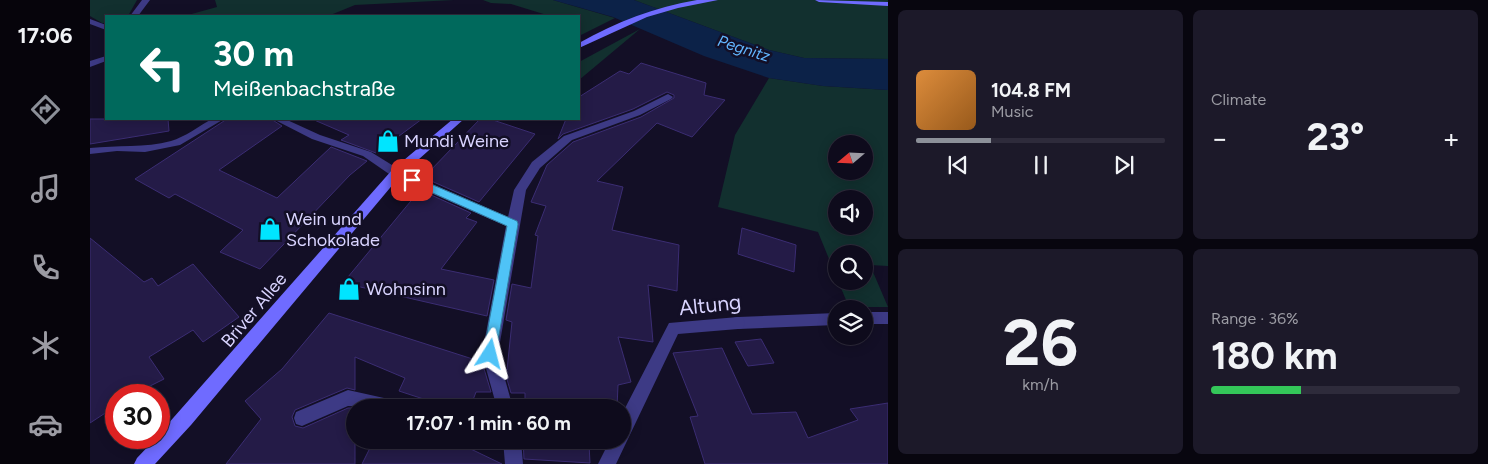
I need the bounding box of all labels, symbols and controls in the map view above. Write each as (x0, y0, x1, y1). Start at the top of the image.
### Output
text: 17:06 (17, 22, 73, 49)
water label: Pegnitz (715, 31, 773, 66)
text: 30 m (213, 33, 294, 75)
icon: left (130, 35, 195, 100)
text: Meißenbachstraße (213, 75, 395, 102)
text: 104.8 FM (991, 79, 1071, 102)
text: Climate (1211, 90, 1266, 109)
icon: directions (28, 92, 63, 127)
text: Music (991, 102, 1033, 121)
text: 23° (1307, 114, 1364, 160)
text: − (1211, 121, 1228, 155)
text: + (1443, 121, 1460, 155)
shop icon: Mundi Weine (375, 128, 401, 154)
place label: Mundi Weine (404, 130, 509, 152)
north arrow (828, 135, 872, 180)
map controls (828, 135, 873, 345)
icon: previous (944, 151, 972, 179)
icon: pause (1027, 151, 1055, 179)
icon: next (1110, 151, 1138, 179)
pin (391, 159, 433, 201)
icon: arrive (398, 166, 426, 194)
icon: music (28, 171, 63, 206)
button: sound (828, 190, 873, 235)
place label: Wein und Schokolade (286, 208, 380, 251)
shop icon: Wein und Schokolade (257, 216, 283, 242)
button: search (828, 245, 873, 290)
icon: phone (28, 250, 63, 285)
street label: Briver Allee (216, 268, 292, 352)
shop icon: Wohnsinn (336, 276, 362, 302)
place label: Wohnsinn (366, 278, 446, 300)
street label: Altung (678, 289, 742, 320)
button: layers (828, 300, 873, 345)
text: 26 (1003, 303, 1078, 381)
text: Range · 36% (1211, 309, 1299, 328)
position arrow (463, 327, 515, 379)
icon: climate (28, 328, 63, 363)
text: 180 km (1211, 333, 1338, 379)
text: km/h (1022, 375, 1059, 394)
speed limit sign: 30 (105, 384, 170, 449)
icon: car (28, 407, 63, 442)
text: 17:07 · 1 min · 60 m (406, 412, 571, 435)

